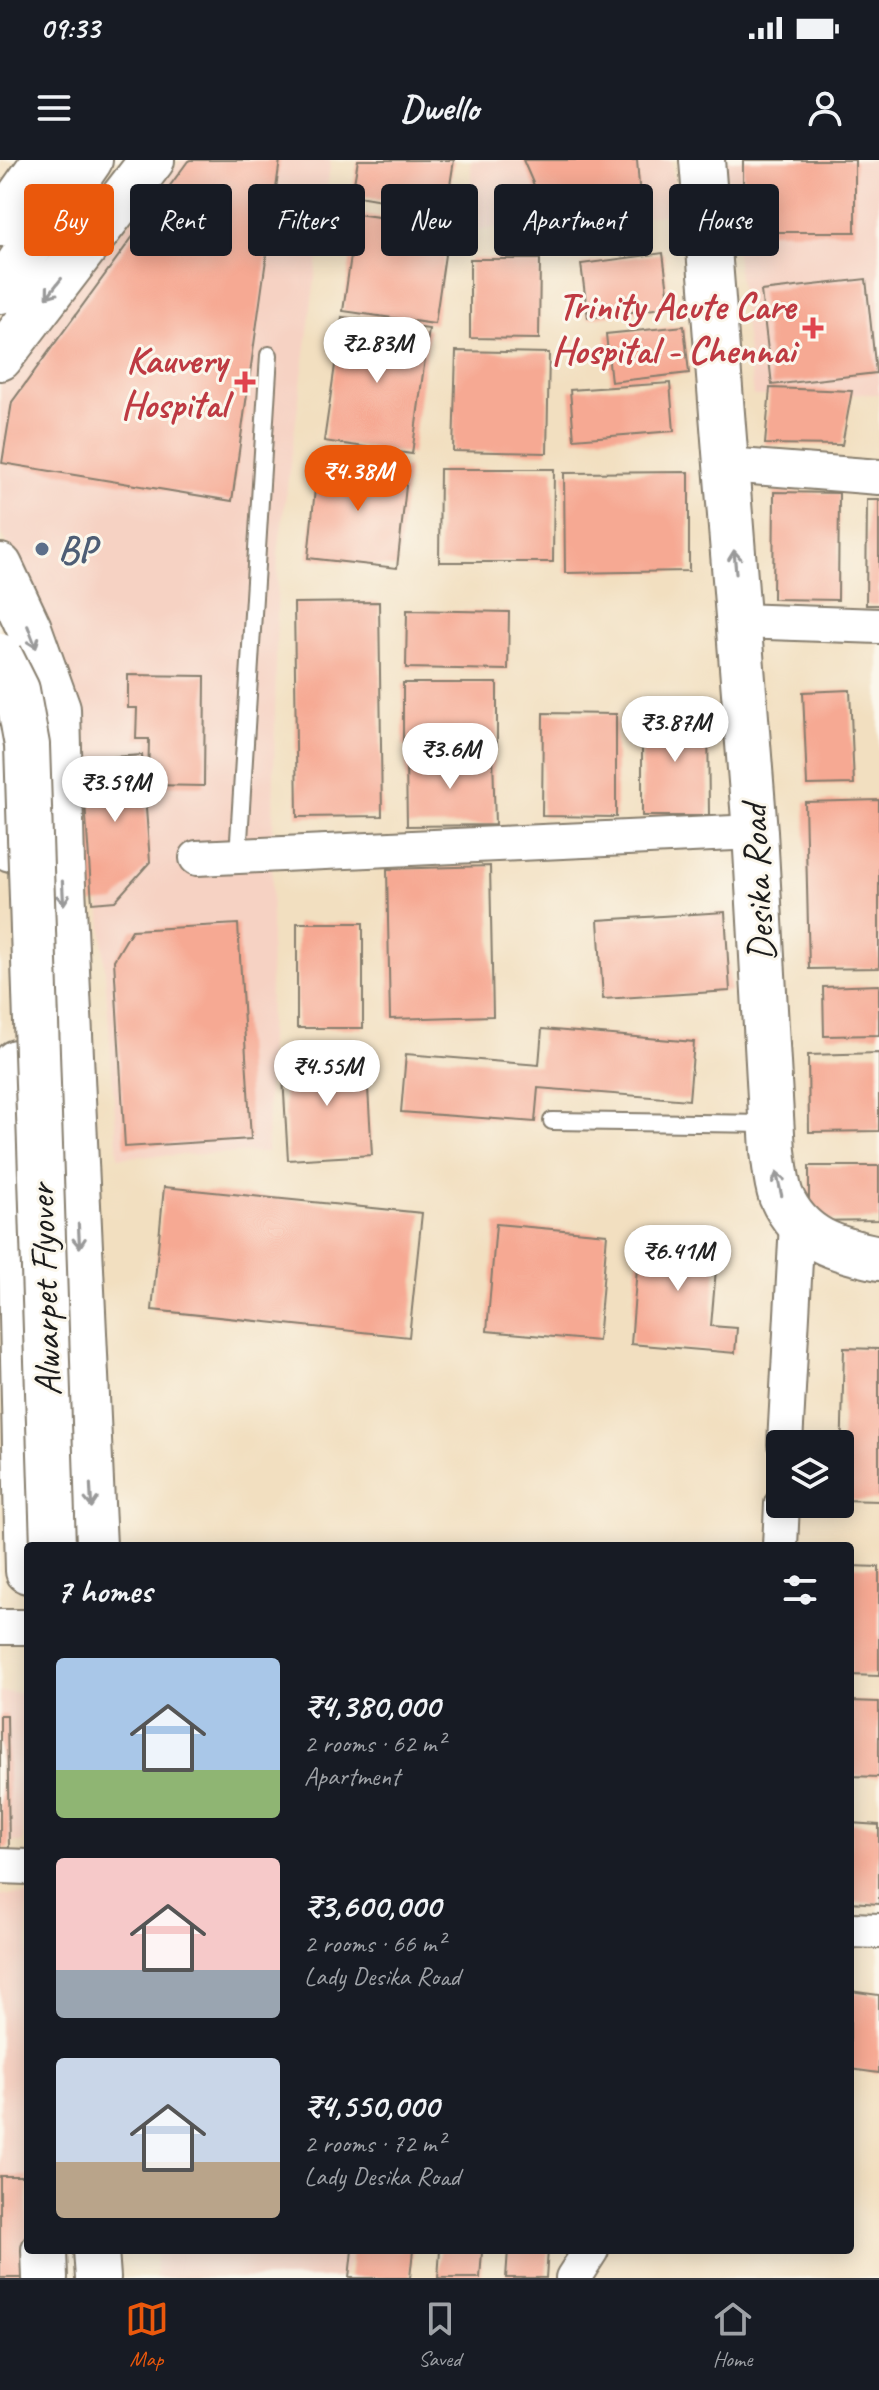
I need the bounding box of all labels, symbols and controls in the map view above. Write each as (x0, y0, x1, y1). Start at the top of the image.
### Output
text: 09:33 (40, 9, 100, 47)
text: Dwello (400, 85, 479, 131)
icon: menu (32, 86, 76, 130)
icon: person (803, 86, 847, 130)
chip: Buy (24, 184, 114, 256)
chip: Rent (130, 184, 232, 256)
chip: Filters (248, 184, 365, 256)
chip: New (381, 184, 478, 256)
chip: Apartment (494, 184, 653, 256)
chip: House (669, 184, 779, 256)
one-way arrow (45, 277, 62, 299)
place label: Trinity Acute Care Hospital - Chennai (552, 283, 800, 374)
pin: ₹2.83M (312, 317, 442, 385)
marker: Trinity Acute Care Hospital - Chennai (802, 317, 824, 339)
text: ₹2.83M (342, 326, 412, 359)
place label: Kauvery Hospital (121, 337, 234, 428)
marker: Kauvery Hospital (234, 371, 256, 393)
pin: ₹4.38M (293, 445, 423, 513)
text: ₹4.38M (323, 454, 393, 487)
place label: BP (58, 526, 100, 573)
marker: BP (33, 540, 51, 558)
one-way arrow (727, 549, 742, 576)
one-way arrow (26, 624, 40, 649)
pin: ₹3.87M (610, 696, 740, 764)
text: ₹3.87M (640, 705, 710, 738)
pin: ₹3.6M (394, 723, 506, 791)
text: ₹3.6M (420, 732, 480, 765)
pin: ₹3.59M (50, 756, 180, 824)
text: ₹3.59M (80, 765, 150, 798)
street label: Desika Road (730, 798, 785, 963)
one-way arrow (56, 879, 71, 906)
pin: ₹4.55M (262, 1040, 392, 1108)
text: ₹4.55M (292, 1049, 362, 1082)
one-way arrow (771, 1172, 786, 1198)
street label: Alwarpet Flyover (17, 1180, 72, 1397)
one-way arrow (71, 1222, 86, 1249)
pin: ₹6.41M (613, 1225, 743, 1293)
text: ₹6.41M (642, 1234, 714, 1267)
map controls (766, 1430, 854, 1518)
button: layers (766, 1430, 854, 1518)
one-way arrow (84, 1482, 99, 1509)
icon: filters (778, 1568, 822, 1612)
text: 7 homes (56, 1569, 152, 1612)
text: ₹4,380,000 (304, 1684, 440, 1727)
icon: home (120, 1690, 216, 1786)
text: 2 rooms · 62 m² (304, 1727, 445, 1760)
text: Apartment (304, 1760, 400, 1793)
text: ₹3,600,000 (304, 1884, 441, 1927)
icon: home (120, 1890, 216, 1986)
text: 2 rooms · 66 m² (304, 1927, 445, 1960)
text: Lady Desika Road (304, 1960, 460, 1993)
text: ₹4,550,000 (304, 2084, 439, 2127)
icon: home (120, 2090, 216, 2186)
text: 2 rooms · 72 m² (304, 2127, 445, 2160)
text: Lady Desika Road (304, 2160, 460, 2193)
tab: Map (125, 2297, 169, 2373)
tab: Saved (418, 2297, 462, 2373)
tab: Home (711, 2297, 755, 2373)

